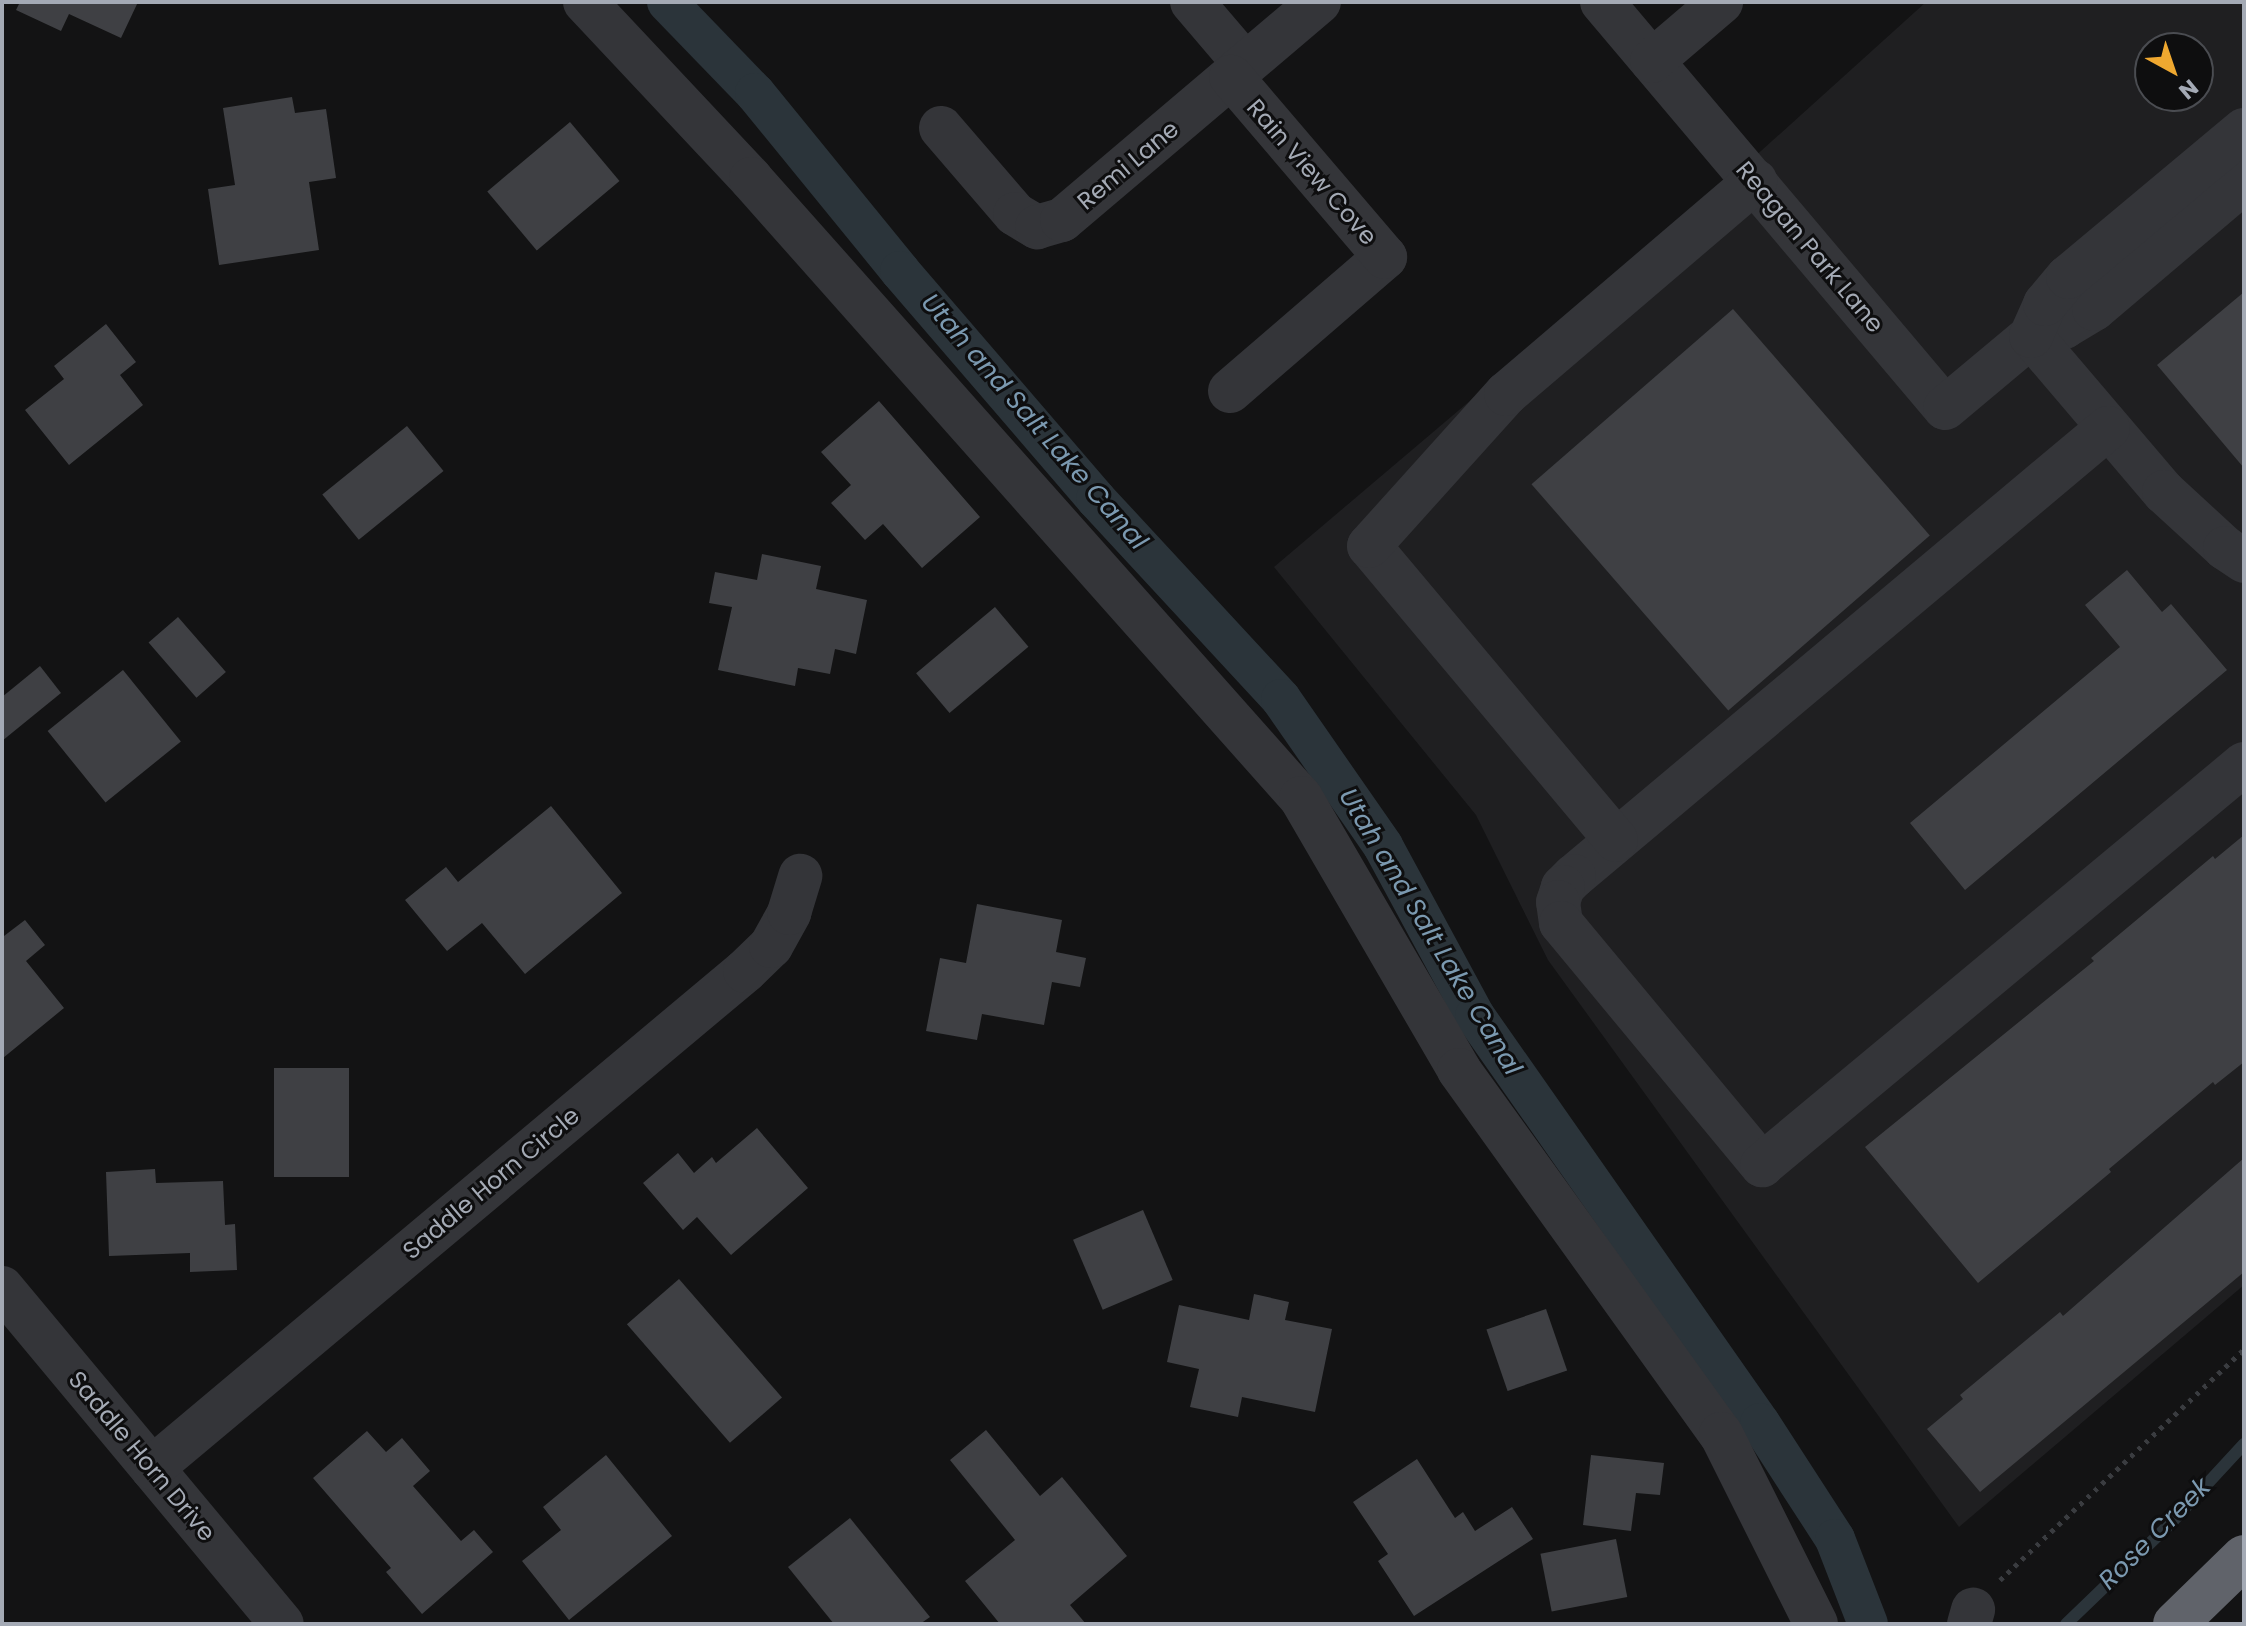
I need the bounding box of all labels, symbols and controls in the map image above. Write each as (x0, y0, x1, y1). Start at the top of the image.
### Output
north arrow (2134, 32, 2214, 112)
text: N (2172, 72, 2205, 106)
street label: Rain View Cove (1241, 93, 1383, 251)
street label: Remi Lane (1072, 114, 1184, 216)
street label: Reagan Park Lane (1730, 156, 1890, 338)
water label: Utah and Salt Lake Canal (914, 288, 1154, 556)
water label: Utah and Salt Lake Canal (1332, 783, 1528, 1081)
street label: Saddle Horn Circle (397, 1101, 585, 1265)
street label: Saddle Horn Drive (63, 1365, 221, 1547)
water label: Rose Creek (2093, 1472, 2217, 1596)

